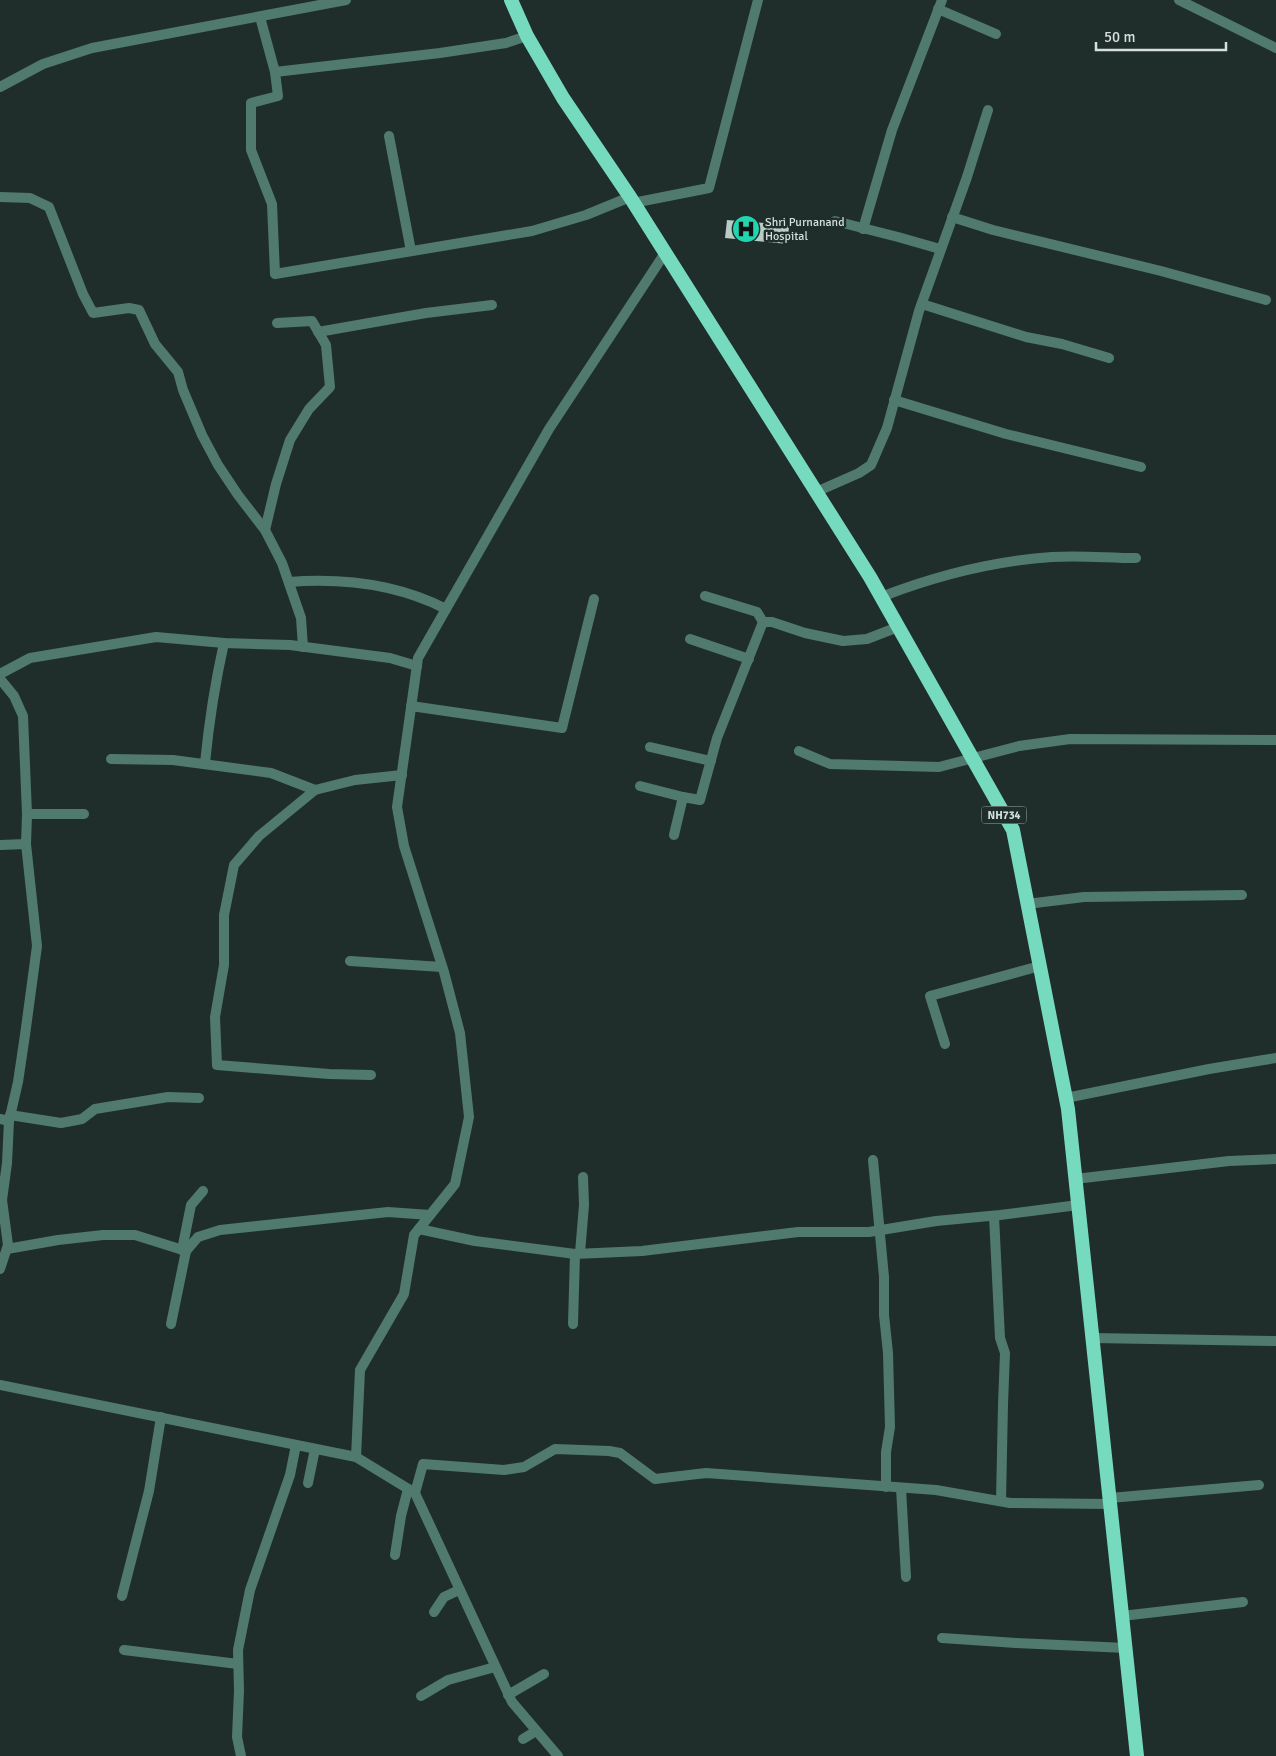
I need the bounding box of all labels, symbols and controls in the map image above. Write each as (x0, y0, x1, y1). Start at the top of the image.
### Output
scale bar (1096, 20, 1226, 52)
text: 50 m (1104, 28, 1135, 46)
hospital icon: Shri Purnanand Hospital (731, 214, 761, 244)
place label: Shri Purnanand Hospital (765, 215, 845, 244)
road number: NH734 (982, 806, 1026, 824)

